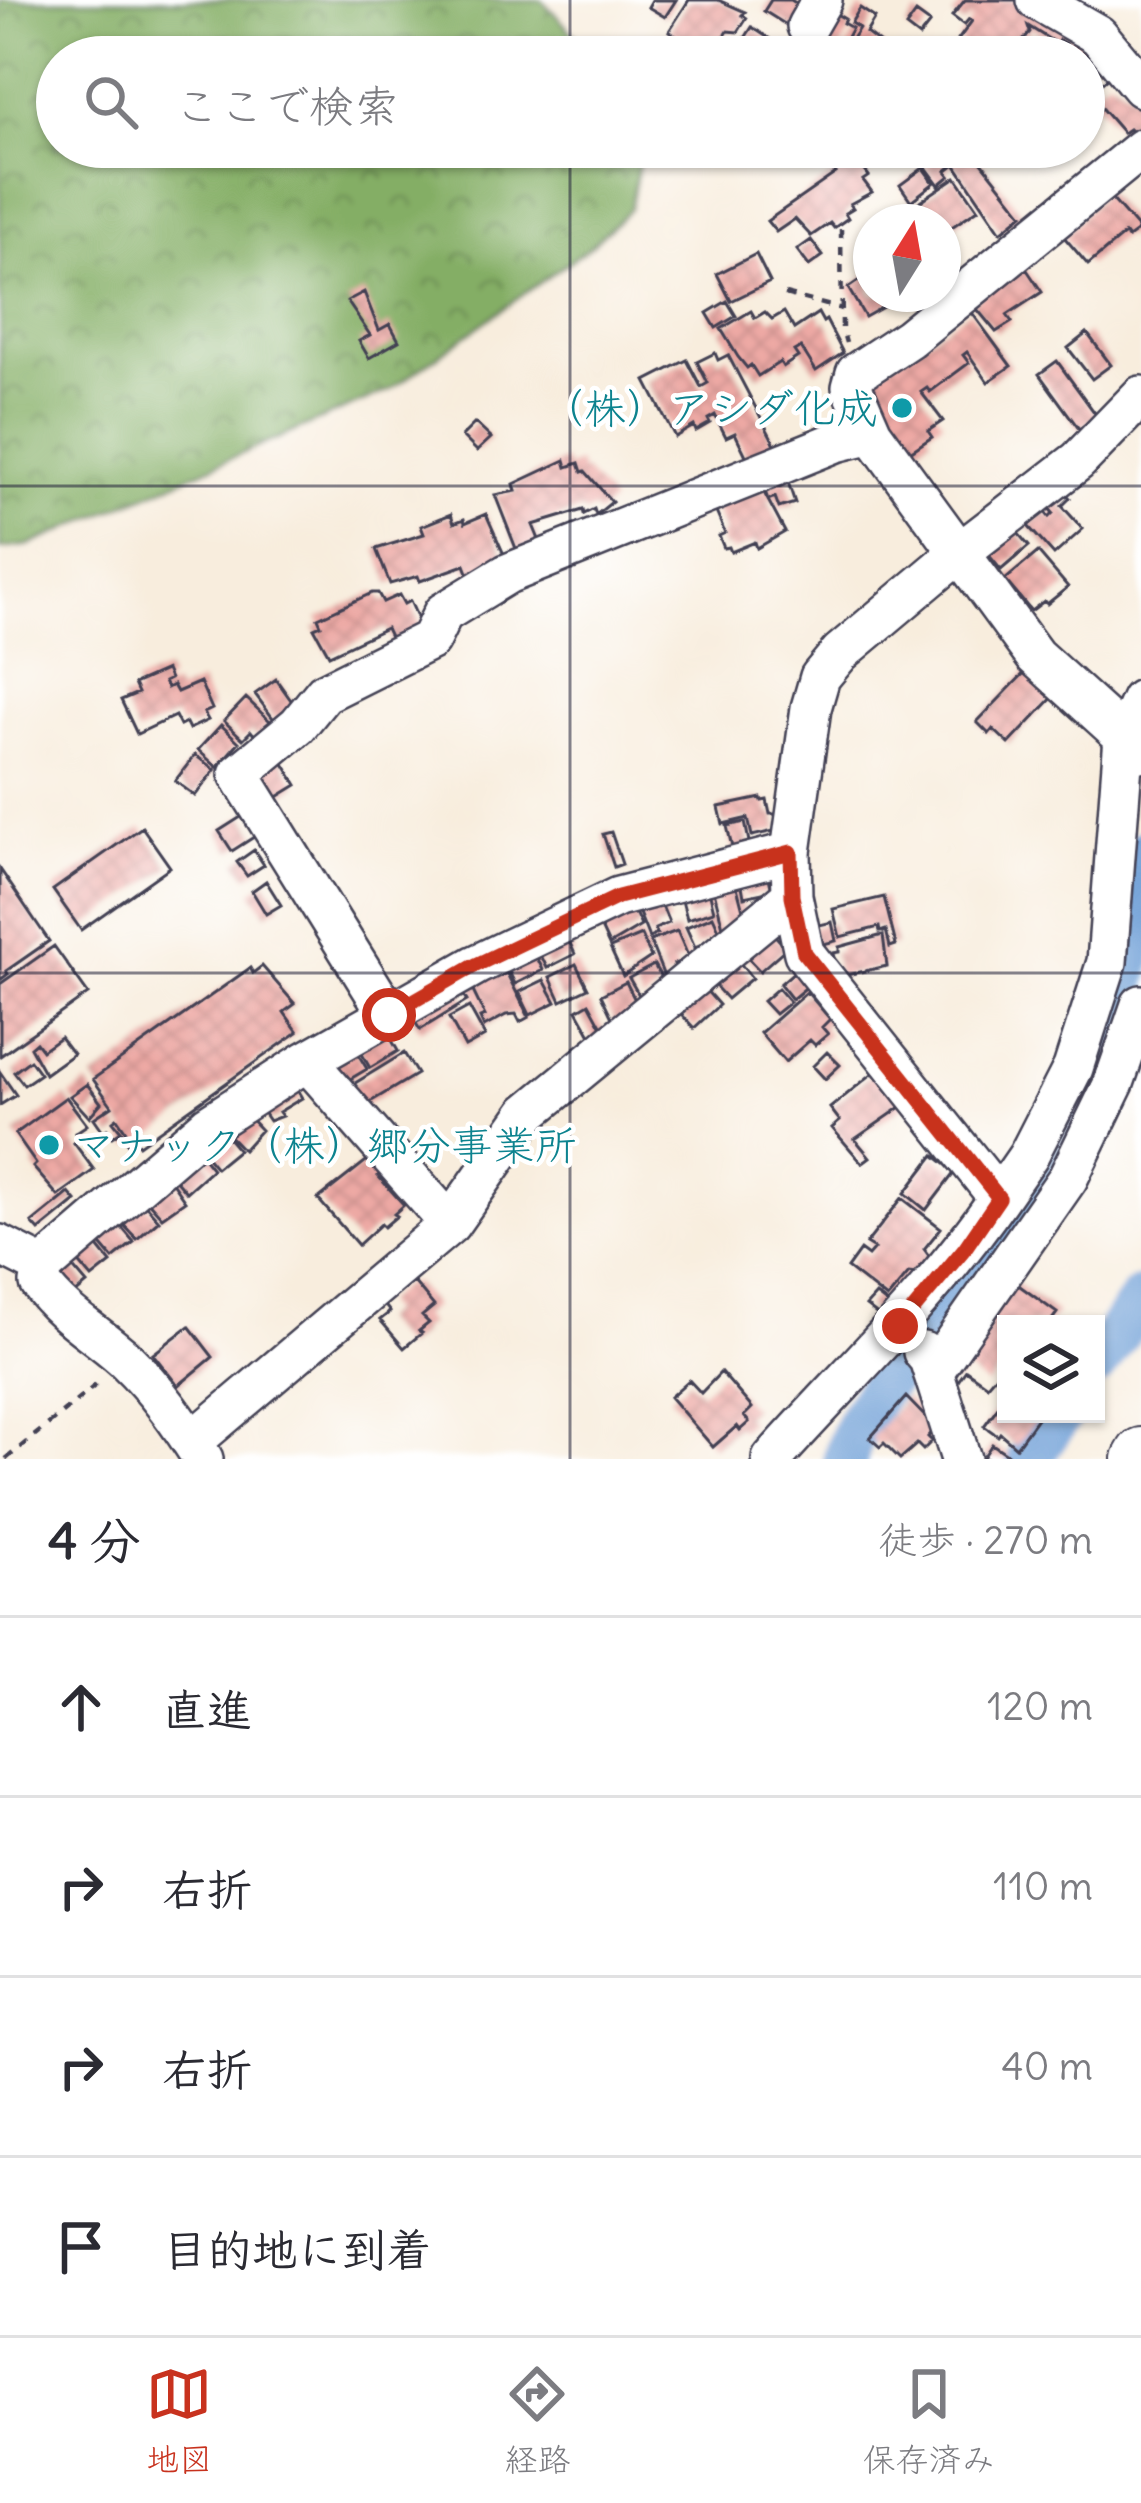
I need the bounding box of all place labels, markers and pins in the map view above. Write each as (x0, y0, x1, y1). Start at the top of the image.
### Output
place label: （株）アシダ化成 (542, 382, 878, 434)
marker: （株）アシダ化成 (889, 395, 915, 421)
place label: マナック（株）郷分事業所 (73, 1119, 577, 1171)
marker: マナック（株）郷分事業所 (36, 1132, 62, 1158)

